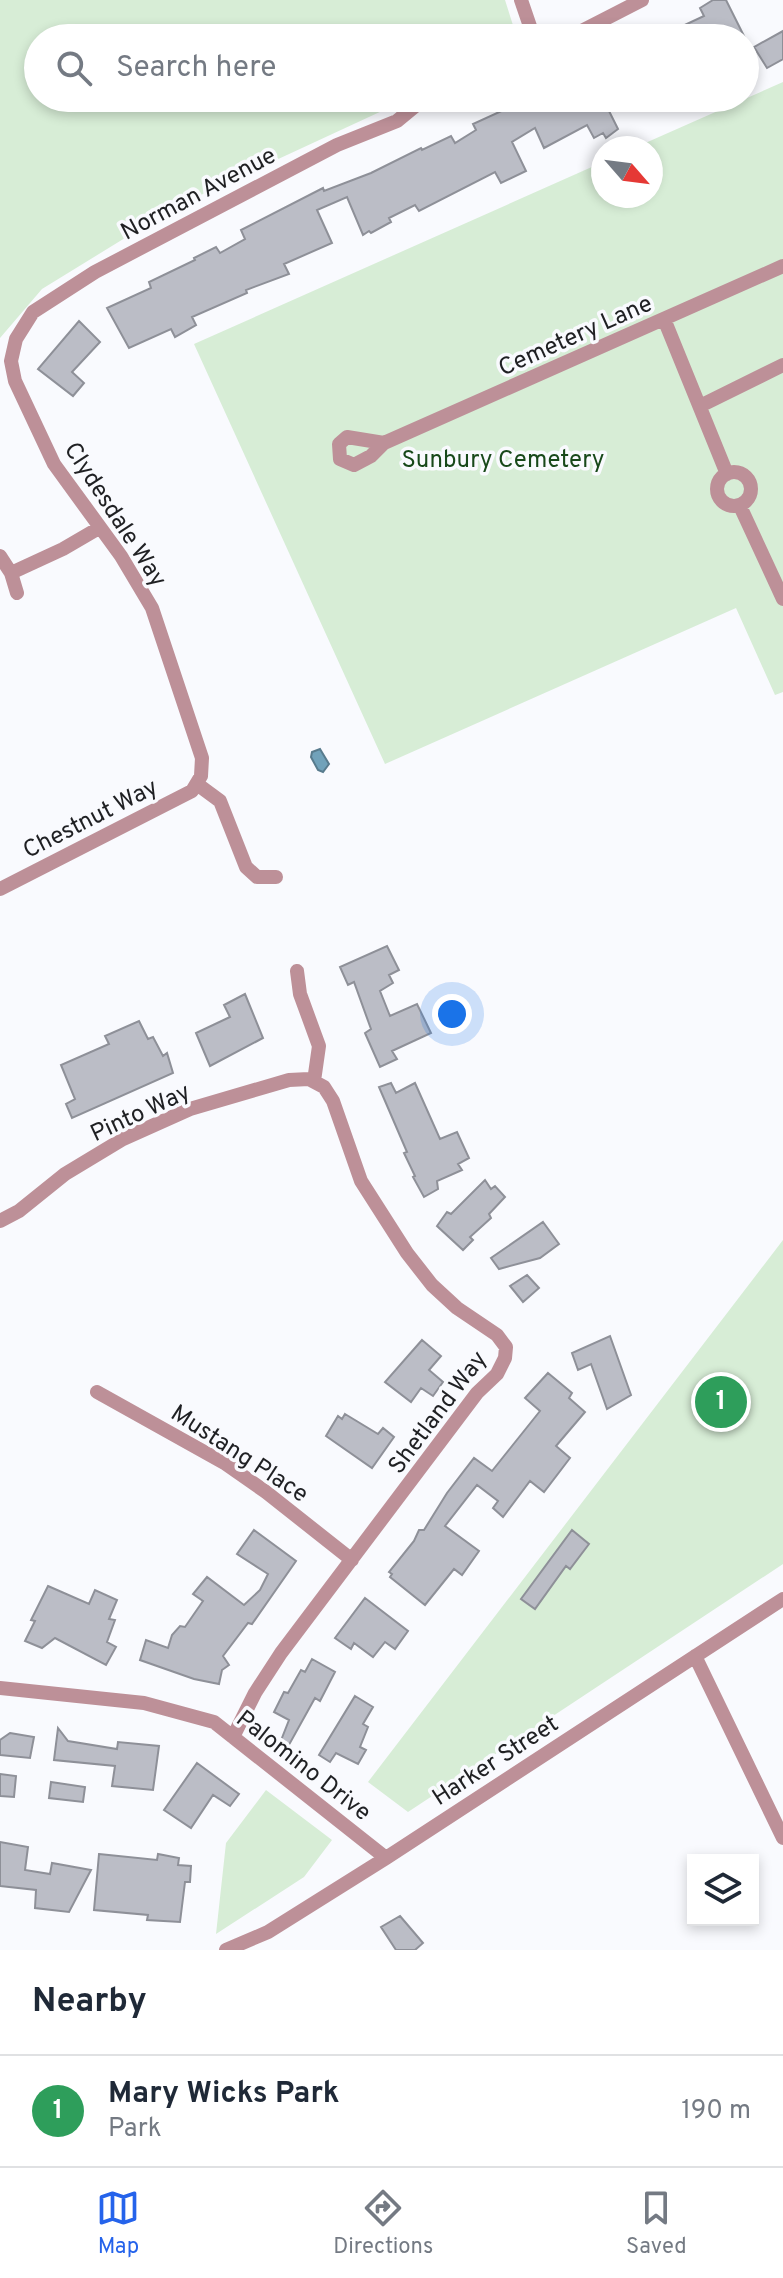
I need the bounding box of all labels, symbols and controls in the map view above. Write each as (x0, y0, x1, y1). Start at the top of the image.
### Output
search box (24, 24, 759, 112)
icon: search (52, 46, 96, 90)
text: Search here (116, 50, 276, 87)
north arrow (591, 136, 663, 208)
street label: Norman Avenue (116, 141, 282, 248)
street label: Cemetery Lane (494, 290, 657, 384)
street label: Clydesdale Way (56, 437, 172, 593)
park label: Sunbury Cemetery (401, 446, 605, 476)
street label: Chestnut Way (18, 773, 163, 867)
your location (432, 994, 472, 1034)
street label: Pinto Way (86, 1078, 195, 1150)
street label: Shetland Way (383, 1346, 495, 1481)
pin: 1 (695, 1372, 747, 1432)
street label: Mustang Place (164, 1399, 313, 1510)
street label: Palomino Drive (229, 1705, 376, 1829)
street label: Harker Street (427, 1710, 565, 1814)
map controls (687, 1854, 759, 1926)
button: layers (687, 1854, 759, 1926)
text: Nearby (32, 1981, 147, 2024)
text: Mary Wicks Park (108, 2076, 340, 2113)
text: 1 (53, 2095, 63, 2128)
text: 190 m (681, 2095, 751, 2128)
text: Park (108, 2113, 162, 2146)
tab: Map (96, 2186, 140, 2261)
tab: Directions (333, 2186, 433, 2261)
tab: Saved (626, 2186, 687, 2261)

